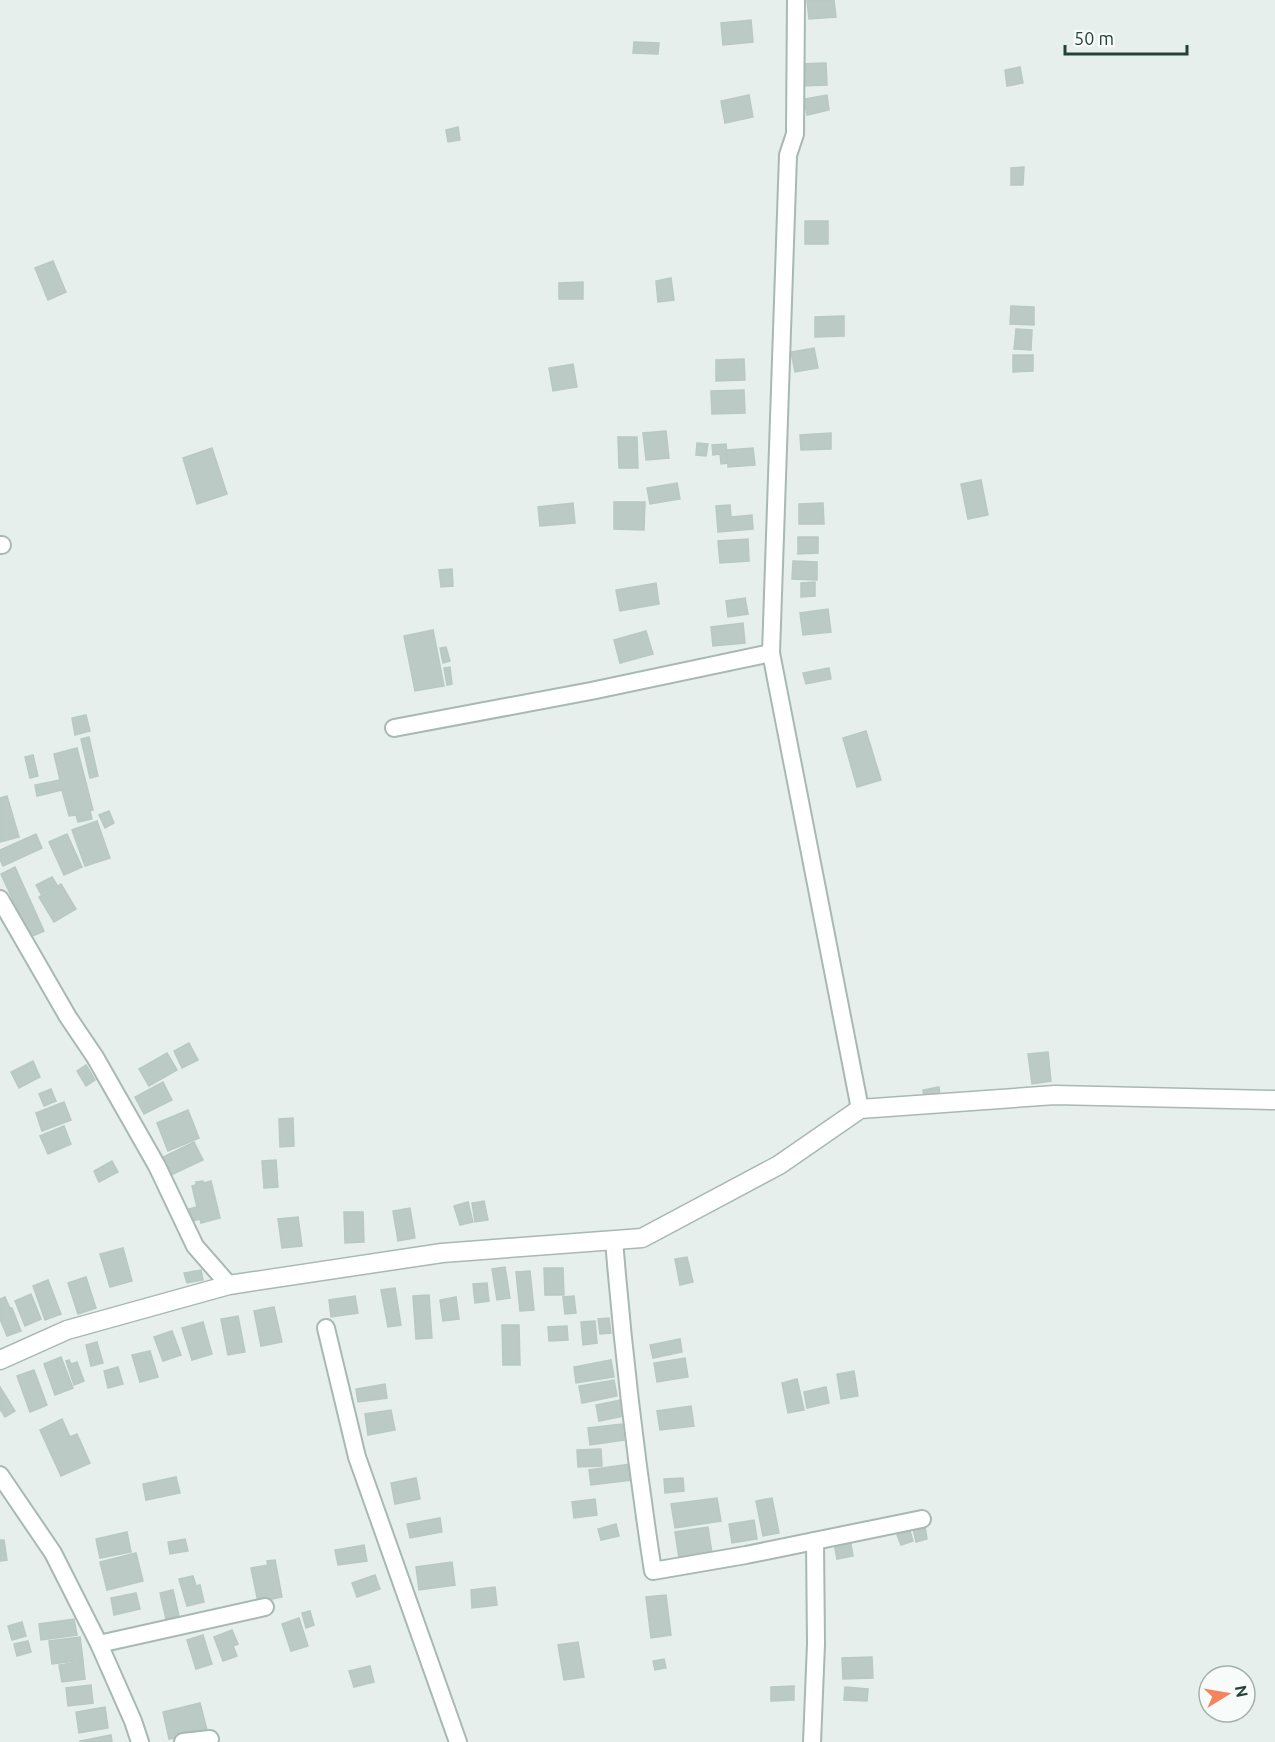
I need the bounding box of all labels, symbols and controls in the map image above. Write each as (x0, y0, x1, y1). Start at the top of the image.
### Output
scale bar (1065, 18, 1186, 56)
text: 50 m (1074, 28, 1114, 48)
north arrow (1197, 1664, 1257, 1724)
text: N (1232, 1684, 1252, 1699)

